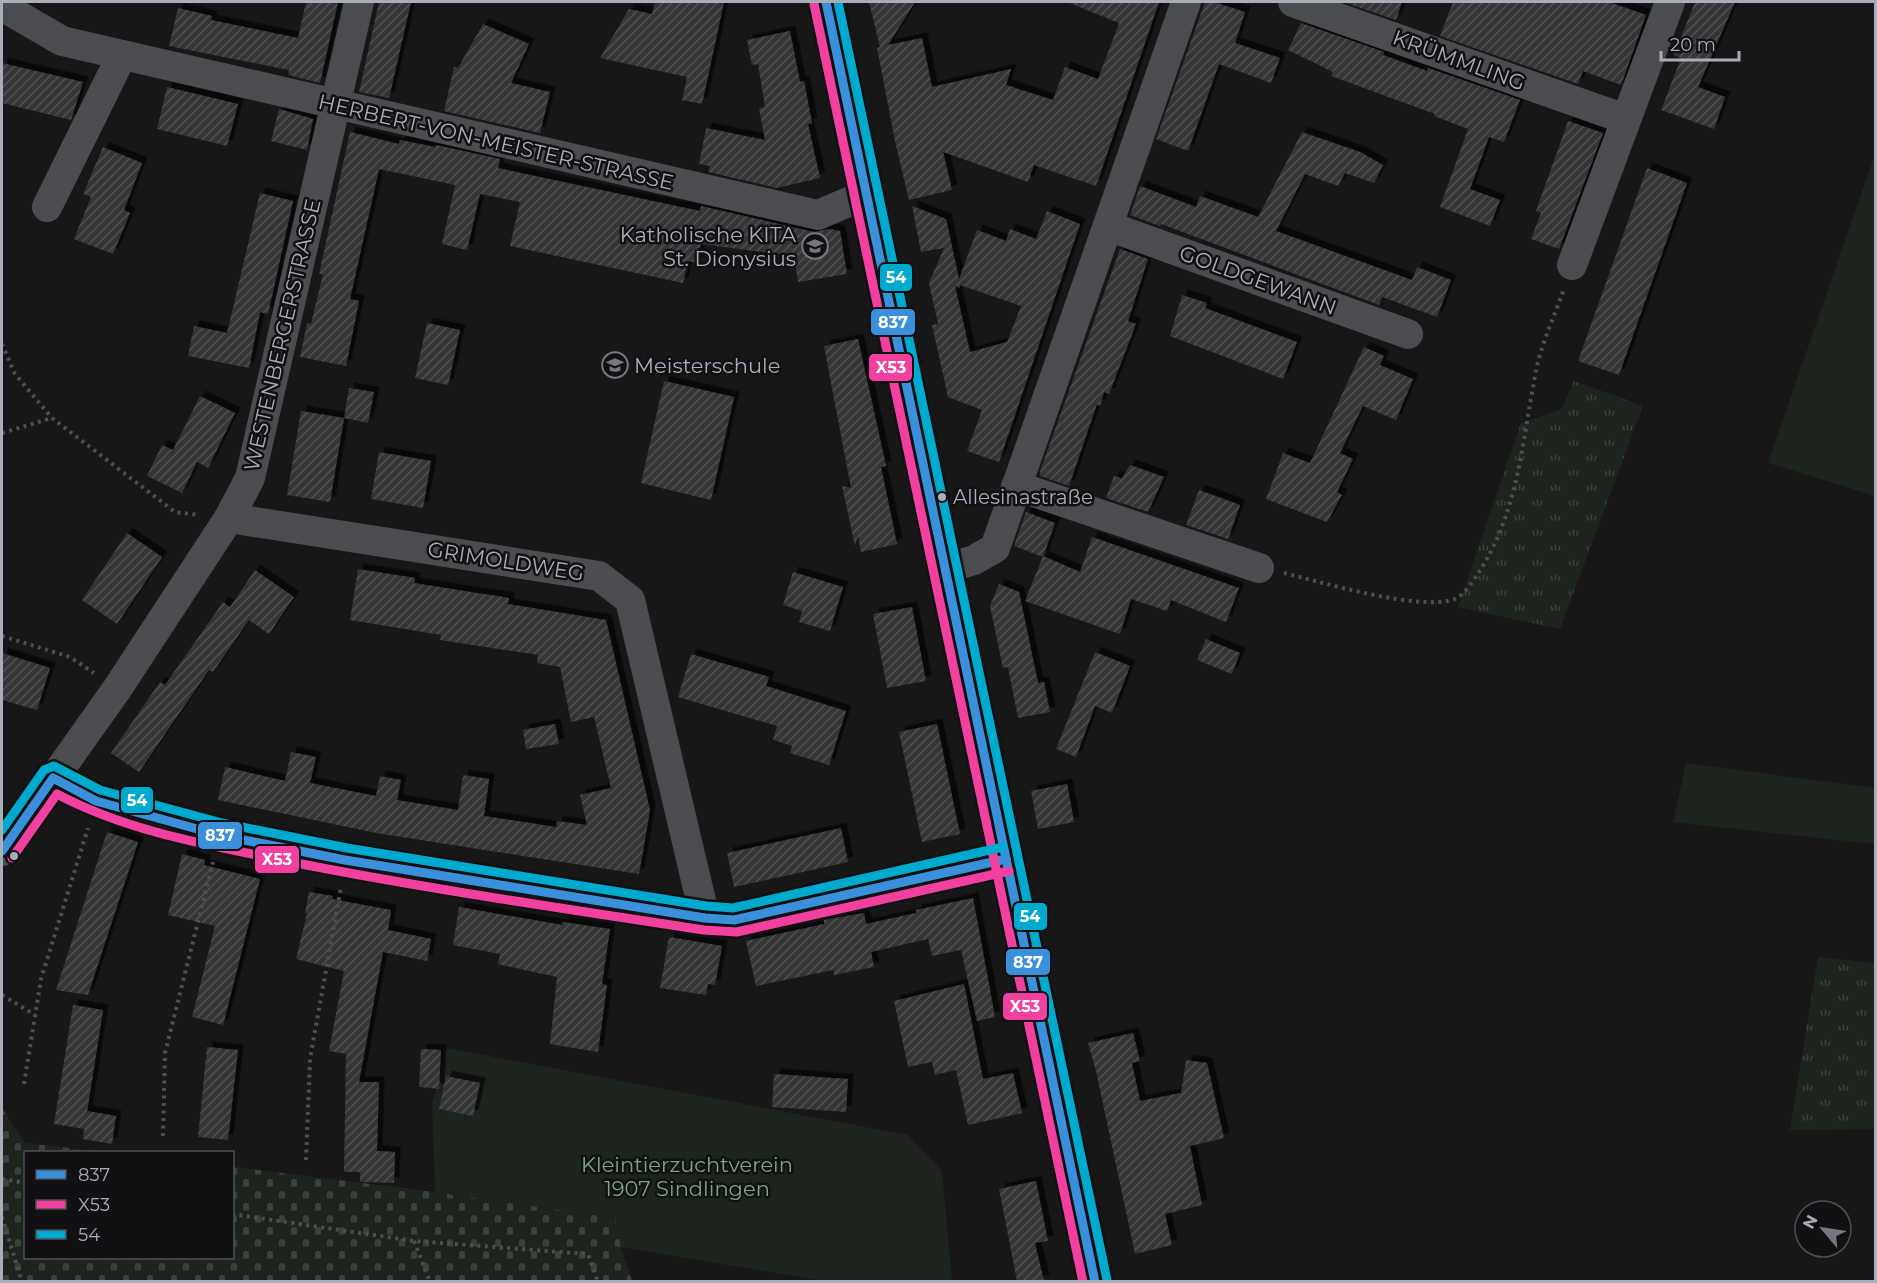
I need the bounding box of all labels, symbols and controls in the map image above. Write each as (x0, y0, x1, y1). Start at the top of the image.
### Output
scale bar (1661, 24, 1739, 62)
street label: KRÜMMLING (1389, 25, 1529, 95)
text: 20 m (1670, 34, 1716, 56)
street label: HERBERT-VON-MEISTER-STRASSE (316, 89, 676, 195)
street label: WESTENBERGERSTRASSE (239, 197, 325, 473)
place label: Katholische KITA St. Dionysius (620, 222, 797, 271)
school or university icon: Katholische KITA St. Dionysius (800, 231, 830, 261)
street label: GOLDGEWANN (1176, 240, 1340, 320)
line badge: 54 (879, 263, 913, 292)
text: 54 (886, 268, 906, 287)
line badge: 837 (870, 308, 916, 336)
text: 837 (878, 313, 908, 332)
school or university icon: Meisterschule (600, 350, 630, 380)
place label: Meisterschule (634, 353, 780, 378)
line badge: X53 (868, 353, 913, 382)
text: X53 (876, 358, 906, 377)
place label: Allesinastraße (953, 485, 1093, 509)
marker: Allesinastraße (936, 491, 948, 503)
street label: GRIMOLDWEG (426, 536, 586, 586)
line badge: 54 (120, 786, 154, 814)
text: 54 (127, 791, 147, 810)
line badge: 837 (197, 821, 243, 850)
text: 837 (205, 826, 235, 845)
line badge: X53 (254, 845, 300, 874)
unlabelled marker (8, 850, 20, 862)
text: X53 (262, 850, 292, 869)
line badge: 54 (1013, 902, 1048, 931)
text: 54 (1020, 907, 1040, 926)
line badge: 837 (1005, 948, 1051, 976)
text: 837 (1013, 953, 1043, 972)
line badge: X53 (1002, 992, 1048, 1021)
text: X53 (1010, 997, 1040, 1016)
legend (24, 1151, 234, 1259)
park label: Kleintierzuchtverein 1907 Sindlingen (581, 1152, 793, 1201)
text: 837 (78, 1164, 110, 1186)
text: X53 (78, 1194, 110, 1216)
north arrow (1793, 1199, 1853, 1259)
text: N (1799, 1212, 1822, 1232)
text: 54 (78, 1224, 100, 1246)

